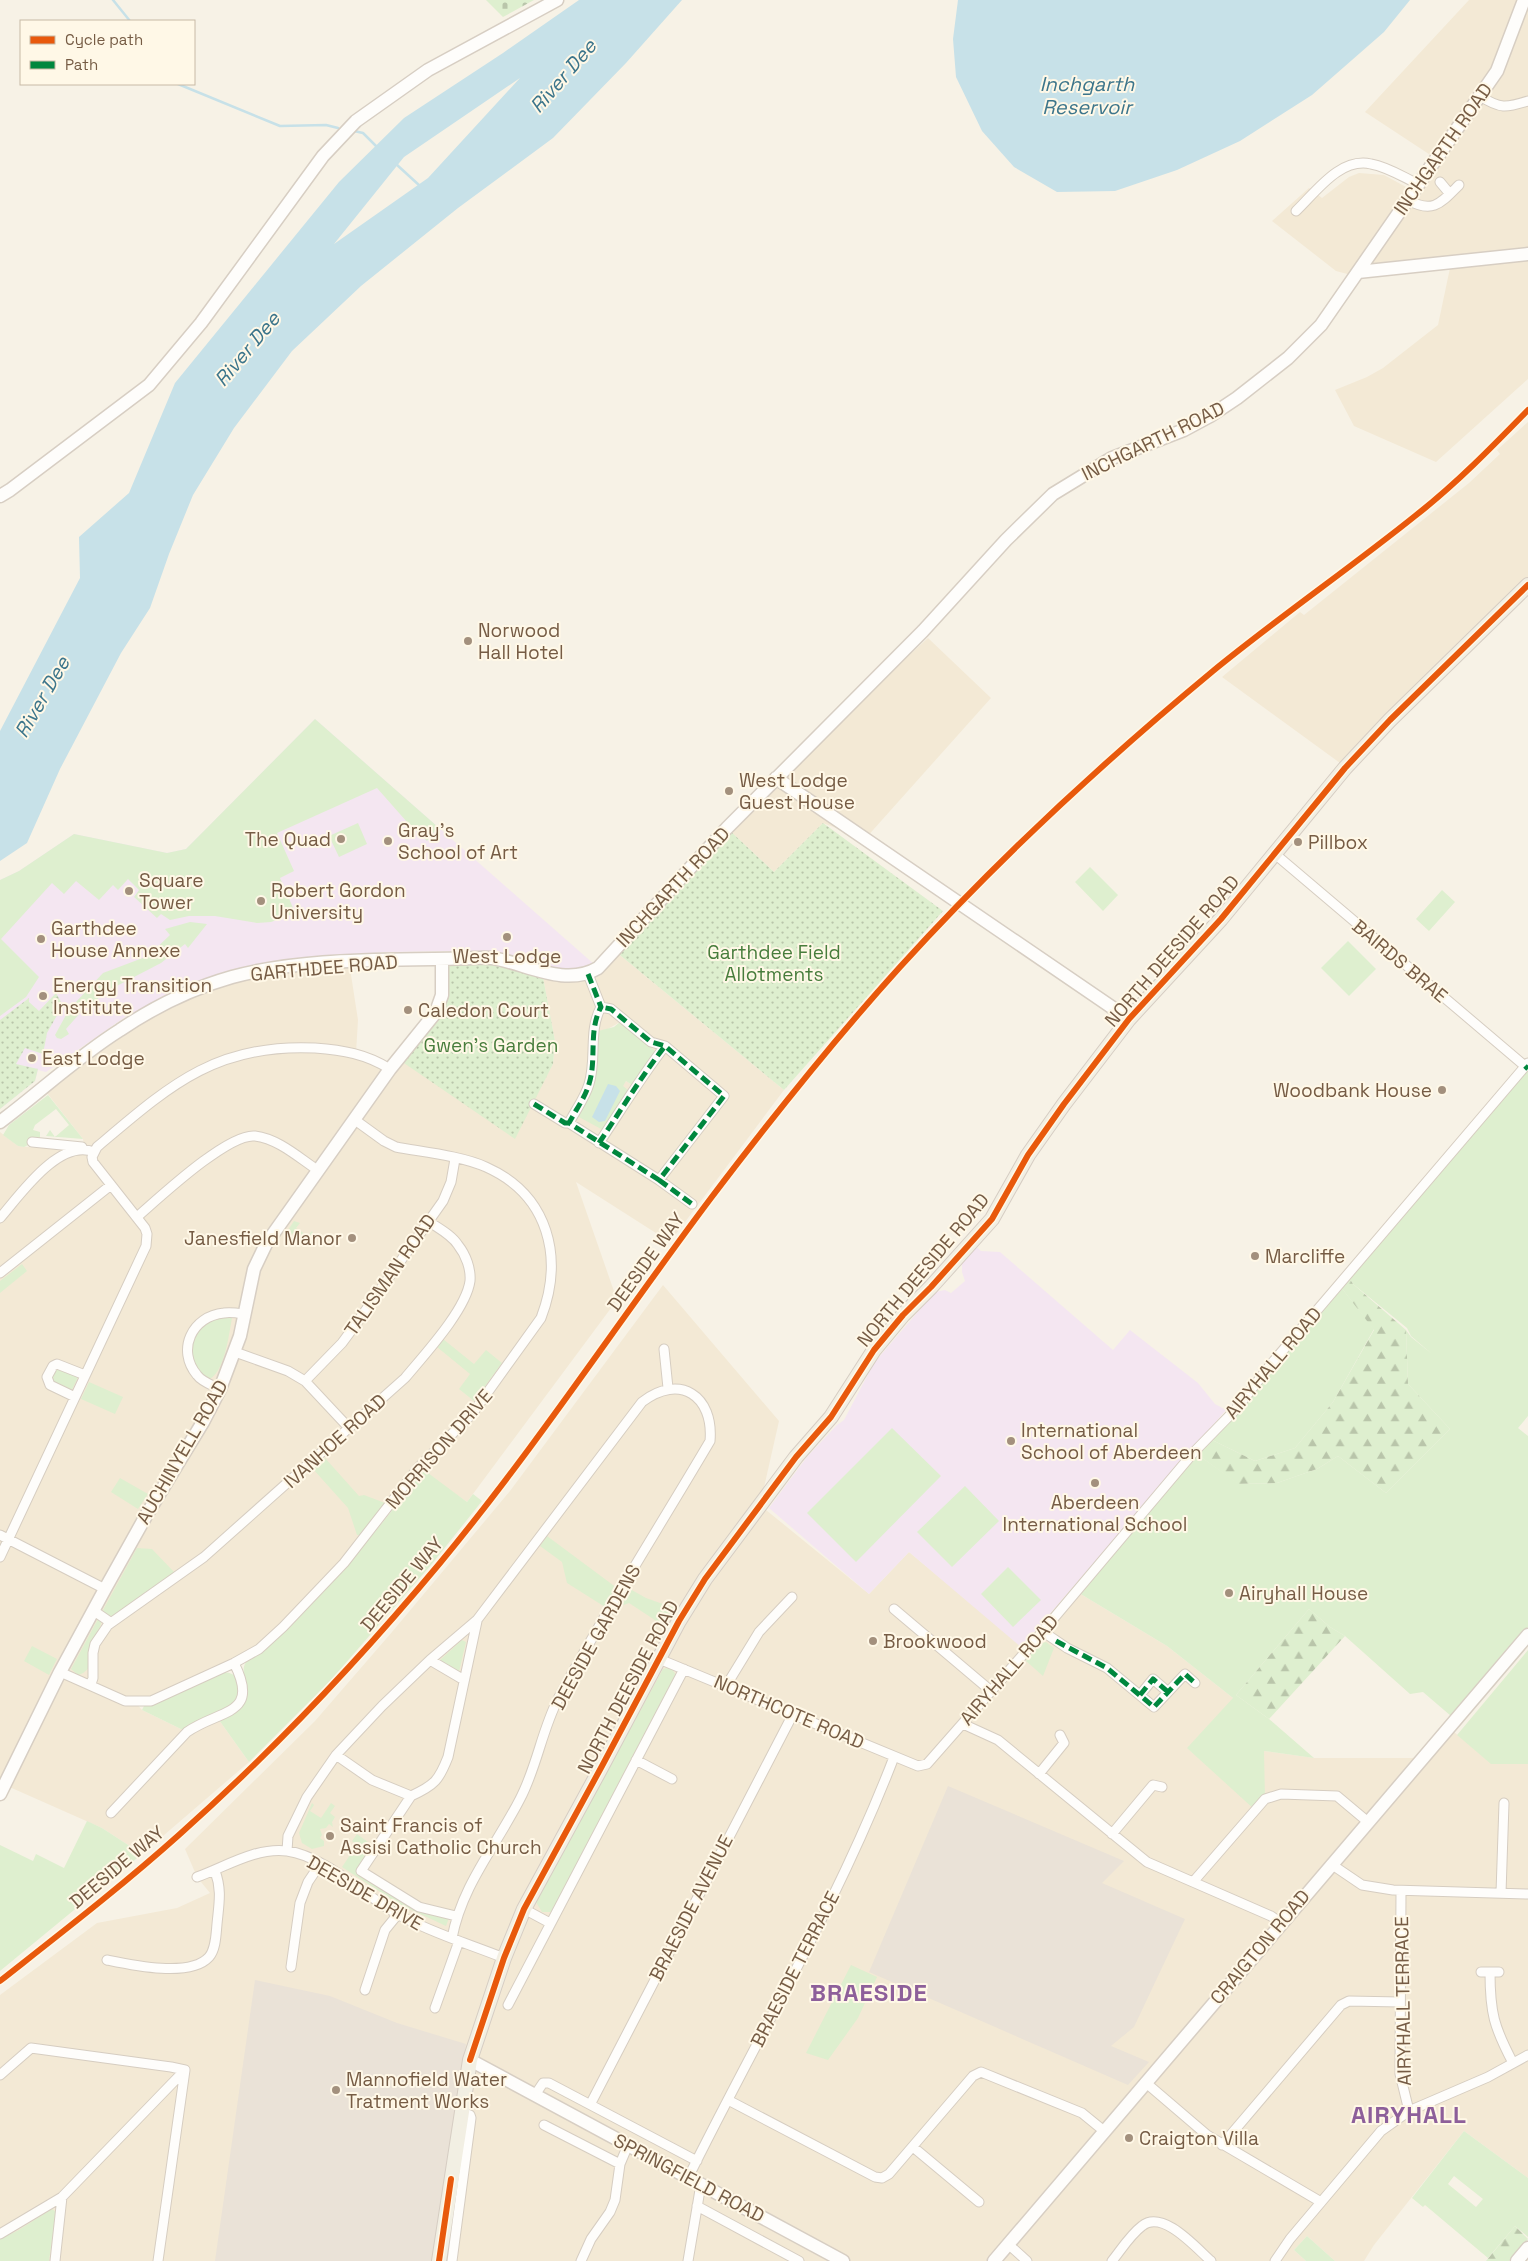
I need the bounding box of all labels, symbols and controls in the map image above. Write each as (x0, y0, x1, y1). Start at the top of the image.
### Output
legend (20, 20, 195, 85)
text: Cycle path (65, 30, 143, 49)
water label: River Dee (524, 33, 603, 118)
text: Path (65, 55, 98, 74)
water label: Inchgarth Reservoir (1040, 71, 1135, 120)
street label: INCHGARTH ROAD (1388, 78, 1498, 220)
water label: River Dee (208, 306, 286, 392)
street label: INCHGARTH ROAD (1077, 396, 1229, 486)
place label: Norwood Hall Hotel (478, 618, 564, 665)
marker: Norwood Hall Hotel (462, 635, 474, 647)
water label: River Dee (8, 651, 76, 742)
place label: West Lodge Guest House (739, 768, 855, 815)
marker: West Lodge Guest House (723, 785, 735, 797)
place label: Gray's School of Art (398, 818, 518, 865)
street label: INCHGARTH ROAD (611, 821, 735, 953)
place label: The Quad (245, 827, 331, 852)
place label: Pillbox (1308, 830, 1368, 855)
marker: The Quad (335, 833, 347, 845)
marker: Gray's School of Art (382, 835, 394, 847)
marker: Pillbox (1292, 836, 1304, 848)
place label: Square Tower (139, 868, 204, 915)
street label: NORTH DEESIDE ROAD (1099, 870, 1245, 1032)
place label: Robert Gordon University (271, 878, 406, 925)
marker: Square Tower (123, 885, 135, 897)
marker: Robert Gordon University (255, 895, 267, 907)
street label: BAIRDS BRAE (1347, 914, 1453, 1008)
place label: Garthdee House Annexe (51, 916, 181, 963)
marker: West Lodge (501, 931, 513, 943)
marker: Garthdee House Annexe (35, 933, 47, 945)
park label: Garthdee Field Allotments (707, 940, 841, 987)
place label: West Lodge (453, 944, 561, 969)
street label: GARTHDEE ROAD (249, 949, 399, 987)
place label: Energy Transition Institute (53, 973, 212, 1020)
marker: Energy Transition Institute (37, 990, 49, 1002)
place label: Caledon Court (418, 998, 549, 1023)
marker: Caledon Court (402, 1004, 414, 1016)
park label: Gwen's Garden (424, 1033, 558, 1058)
place label: East Lodge (42, 1046, 145, 1071)
marker: East Lodge (26, 1052, 38, 1064)
place label: Woodbank House (1273, 1078, 1432, 1103)
marker: Woodbank House (1436, 1084, 1448, 1096)
street label: NORTH DEESIDE ROAD (851, 1188, 995, 1352)
street label: DEESIDE WAY (602, 1207, 691, 1316)
street label: TALISMAN ROAD (339, 1209, 441, 1341)
place label: Janesfield Manor (184, 1226, 342, 1251)
marker: Janesfield Manor (346, 1232, 358, 1244)
place label: Marcliffe (1265, 1244, 1345, 1269)
marker: Marcliffe (1249, 1250, 1261, 1262)
street label: AIRYHALL ROAD (1219, 1302, 1327, 1424)
street label: AUCHINYELL ROAD (130, 1375, 234, 1529)
street label: MORRISON DRIVE (380, 1384, 498, 1514)
street label: IVANHOE ROAD (278, 1388, 392, 1494)
place label: International School of Aberdeen (1021, 1418, 1202, 1465)
marker: International School of Aberdeen (1005, 1435, 1017, 1447)
marker: Aberdeen International School (1089, 1477, 1101, 1489)
place label: Aberdeen International School (1003, 1490, 1187, 1537)
street label: DEESIDE WAY (355, 1531, 449, 1637)
street label: DEESIDE GARDENS (546, 1560, 646, 1714)
place label: Airyhall House (1239, 1581, 1368, 1606)
marker: Airyhall House (1223, 1587, 1235, 1599)
street label: NORTH DEESIDE ROAD (572, 1596, 684, 1778)
street label: AIRYHALL ROAD (954, 1610, 1064, 1730)
place label: Brookwood (883, 1629, 987, 1654)
marker: Brookwood (867, 1635, 879, 1647)
street label: NORTHCOTE ROAD (710, 1669, 868, 1755)
place label: Saint Francis of Assisi Catholic Church (340, 1813, 542, 1860)
street label: DEESIDE WAY (64, 1820, 170, 1914)
marker: Saint Francis of Assisi Catholic Church (324, 1830, 336, 1842)
street label: BRAESIDE AVENUE (643, 1831, 739, 1985)
street label: DEESIDE DRIVE (302, 1850, 428, 1936)
street label: CRAIGTON ROAD (1205, 1884, 1315, 2010)
street label: BRAESIDE TERRACE (745, 1887, 845, 2051)
street label: AIRYHALL TERRACE (1389, 1916, 1417, 2086)
district label: BRAESIDE (810, 1977, 928, 2008)
place label: Mannofield Water Tratment Works (346, 2067, 507, 2114)
marker: Mannofield Water Tratment Works (330, 2084, 342, 2096)
district label: AIRYHALL (1351, 2099, 1467, 2130)
place label: Craigton Villa (1139, 2126, 1259, 2151)
street label: SPRINGFIELD ROAD (609, 2128, 769, 2228)
marker: Craigton Villa (1123, 2132, 1135, 2144)

